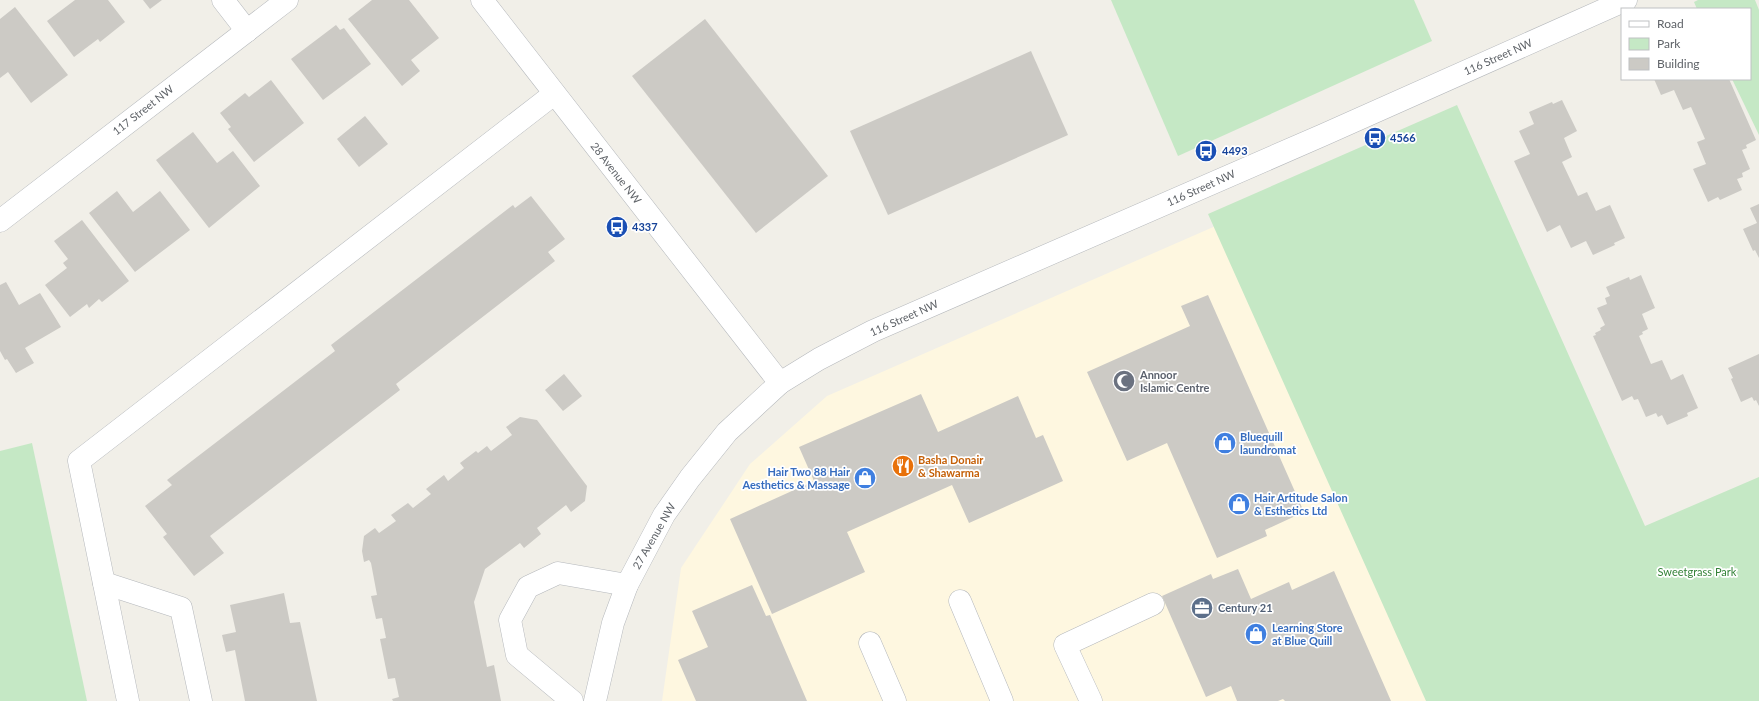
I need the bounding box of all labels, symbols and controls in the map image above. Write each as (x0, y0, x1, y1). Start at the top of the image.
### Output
legend (1621, 8, 1751, 80)
text: Road (1657, 16, 1684, 31)
street label: 116 Street NW (1462, 35, 1535, 77)
text: Park (1657, 36, 1681, 51)
text: Building (1657, 56, 1700, 71)
street label: 117 Street NW (110, 81, 176, 137)
bus stop icon: 4566 (1362, 125, 1388, 151)
place label: 4566 (1390, 131, 1416, 144)
bus stop icon: 4493 (1193, 138, 1219, 164)
street label: 28 Avenue NW (588, 139, 645, 206)
place label: 4493 (1222, 144, 1248, 157)
street label: 116 Street NW (1165, 166, 1238, 208)
bus stop icon: 4337 (604, 214, 630, 240)
place label: 4337 (632, 220, 658, 233)
street label: 116 Street NW (868, 296, 941, 338)
mosque icon: Annoor Islamic Centre (1111, 368, 1137, 394)
place label: Annoor Islamic Centre (1139, 368, 1209, 394)
shop icon: Bluequill laundromat (1212, 430, 1238, 456)
place label: Bluequill laundromat (1240, 430, 1297, 456)
restaurant icon: Basha Donair & Shawarma (890, 453, 916, 479)
place label: Basha Donair & Shawarma (918, 453, 984, 479)
place label: Hair Two 88 Hair Aesthetics & Massage (741, 465, 851, 491)
shop icon: Hair Two 88 Hair Aesthetics & Massage (852, 465, 878, 491)
shop icon: Hair Artitude Salon & Esthetics Ltd (1226, 491, 1252, 517)
place label: Hair Artitude Salon & Esthetics Ltd (1254, 491, 1348, 517)
street label: 27 Avenue NW (629, 500, 678, 571)
park label: Sweetgrass Park (1658, 565, 1737, 578)
office icon: Century 21 (1189, 595, 1215, 621)
place label: Century 21 (1218, 601, 1273, 614)
shop icon: Learning Store at Blue Quill (1243, 621, 1269, 647)
place label: Learning Store at Blue Quill (1272, 621, 1343, 647)

